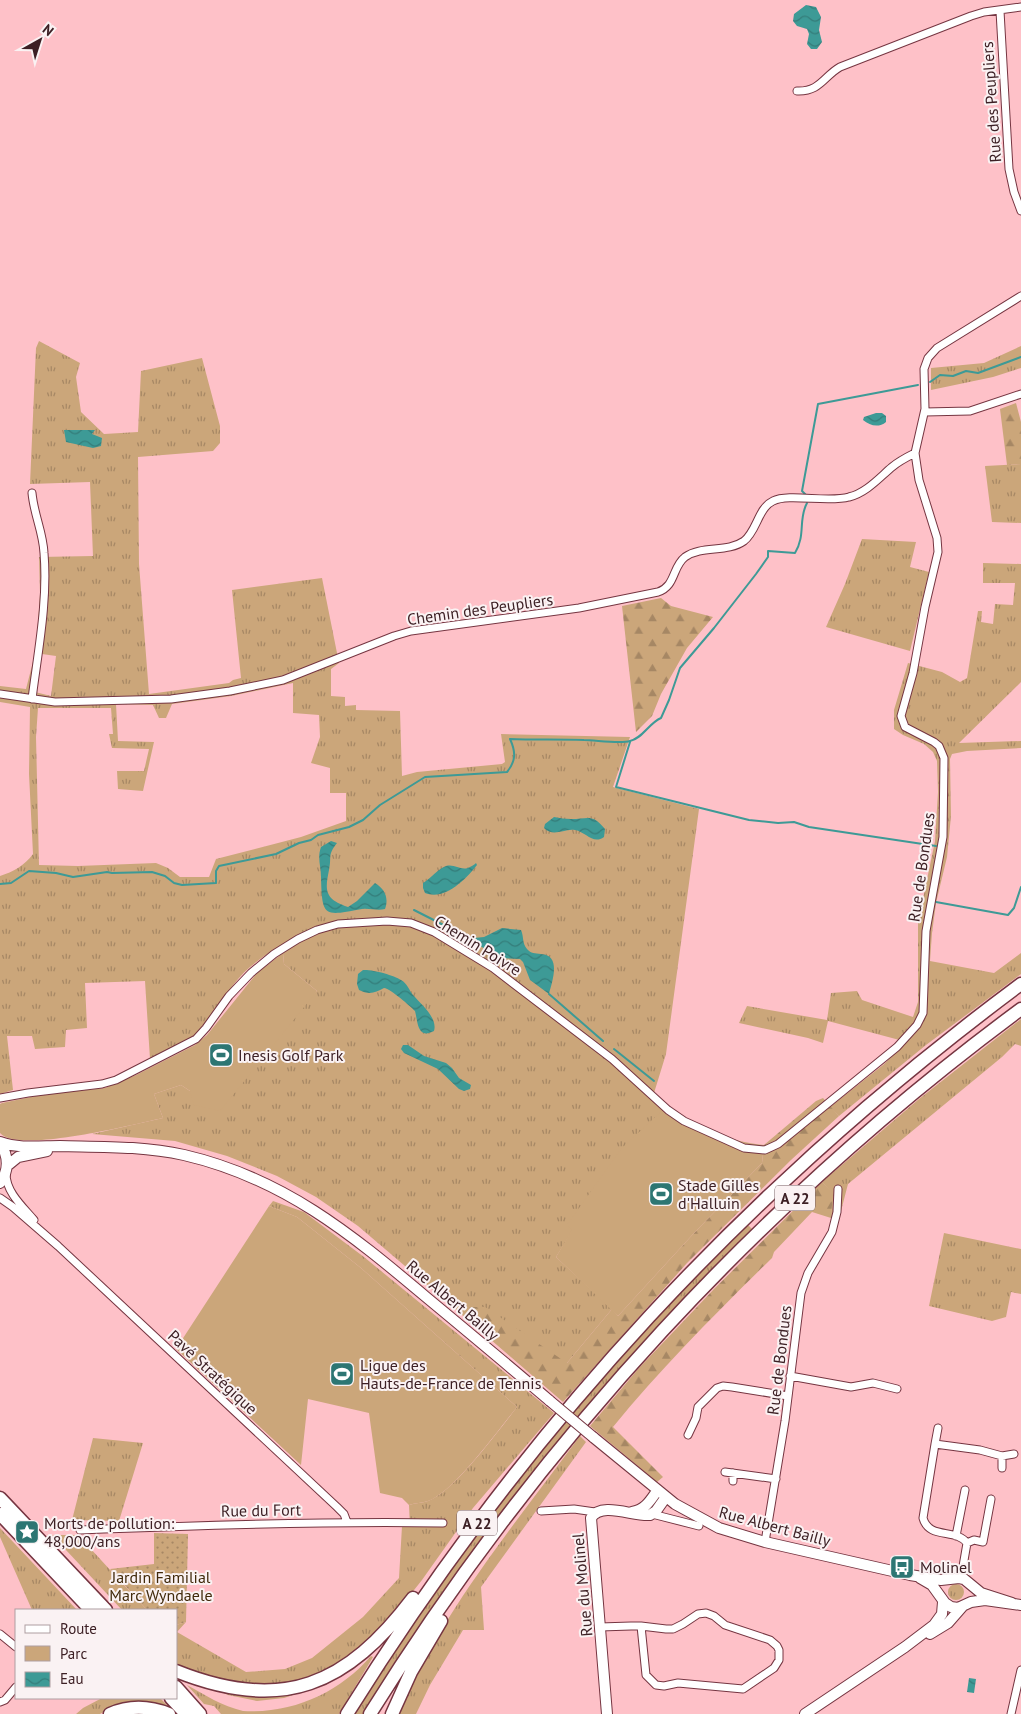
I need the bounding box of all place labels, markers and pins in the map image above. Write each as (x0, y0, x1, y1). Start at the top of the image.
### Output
sports icon: Inesis Golf Park (208, 1042, 234, 1068)
place label: Inesis Golf Park (238, 1045, 344, 1065)
place label: Stade Gilles d'Halluin (678, 1175, 759, 1213)
sports icon: Stade Gilles d'Halluin (648, 1181, 674, 1207)
place label: Ligue des Hauts-de-France de Tennis (360, 1355, 542, 1393)
sports icon: Ligue des Hauts-de-France de Tennis (329, 1361, 355, 1387)
place label: Morts de pollution: 48,000/ans (44, 1513, 175, 1551)
place icon: Morts de pollution: 48,000/ans (14, 1519, 40, 1545)
bus stop icon: Molinel (889, 1554, 915, 1580)
place label: Molinel (920, 1557, 972, 1577)

